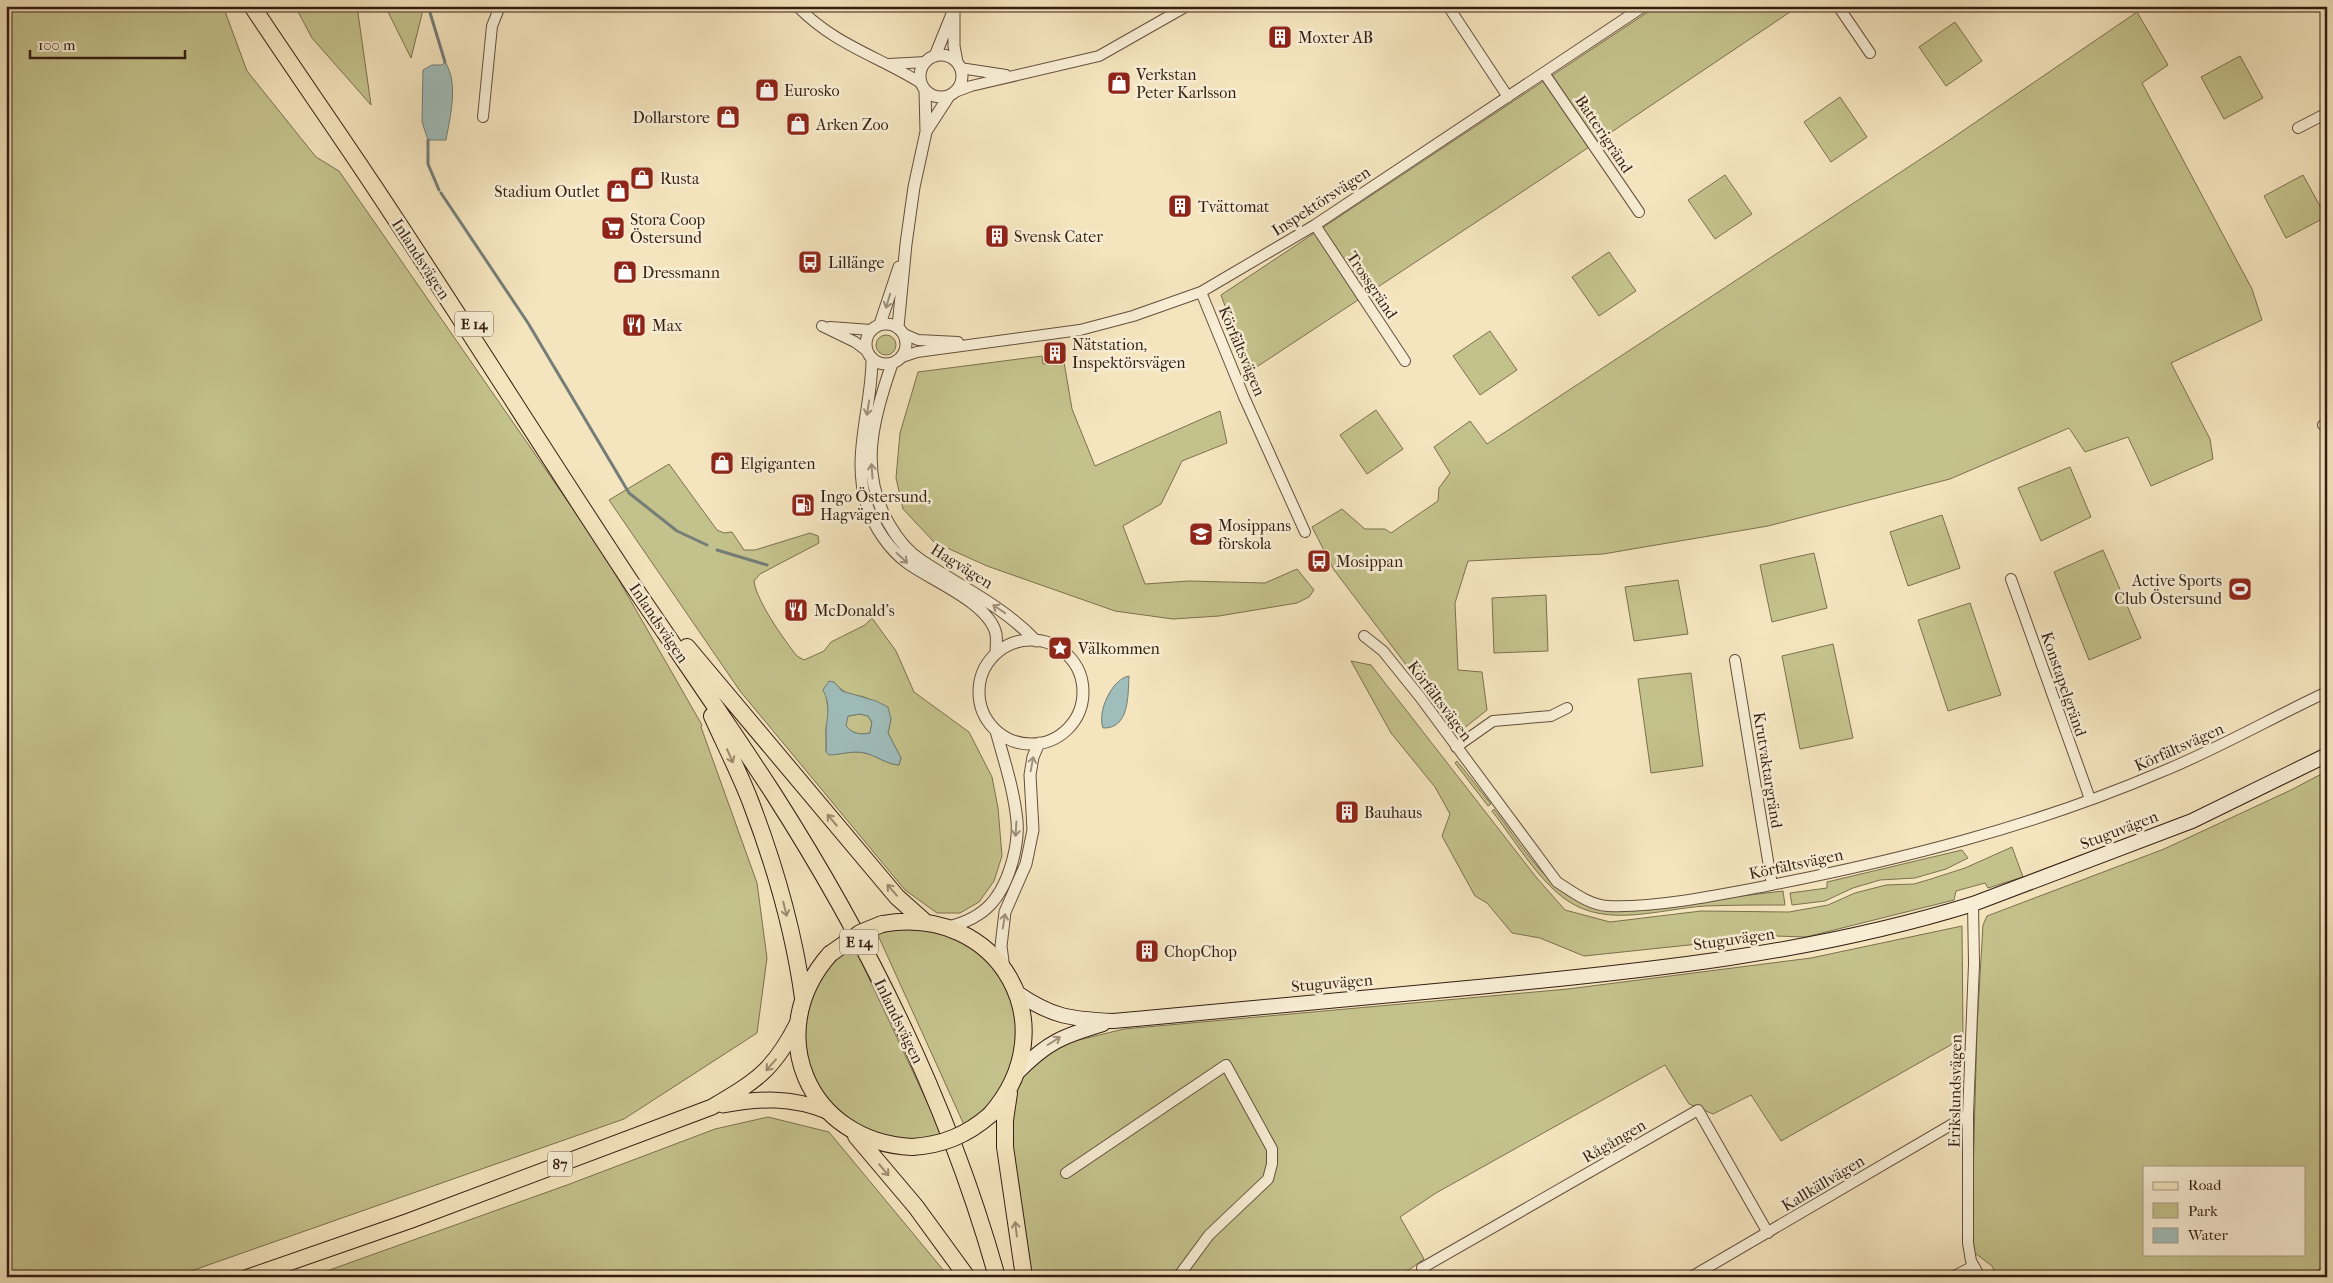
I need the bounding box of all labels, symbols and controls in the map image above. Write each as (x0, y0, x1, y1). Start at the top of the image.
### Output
building icon: Moxter AB (1267, 24, 1293, 50)
scale bar (30, 28, 185, 60)
place label: Moxter AB (1298, 28, 1373, 47)
text: 100 m (38, 36, 76, 54)
place label: Verkstan Peter Karlsson (1135, 65, 1237, 102)
shop icon: Verkstan Peter Karlsson (1106, 70, 1132, 96)
shop icon: Eurosko (754, 77, 780, 103)
place label: Eurosko (784, 81, 840, 100)
street label: Batterigränd (1571, 92, 1637, 177)
shop icon: Dollarstore (715, 104, 741, 130)
place label: Dollarstore (633, 108, 710, 127)
shop icon: Arken Zoo (785, 111, 811, 137)
place label: Arken Zoo (815, 115, 889, 134)
street label: Inspektörsvägen (1268, 162, 1374, 240)
shop icon: Rusta (629, 165, 655, 191)
place label: Rusta (660, 169, 700, 188)
shop icon: Stadium Outlet (605, 178, 631, 204)
place label: Stadium Outlet (494, 182, 600, 201)
building icon: Tvättomat (1167, 193, 1193, 219)
place label: Tvättomat (1198, 197, 1270, 216)
place label: Stora Coop Östersund (630, 210, 706, 247)
street label: Inlandsvägen (388, 215, 454, 303)
supermarket icon: Stora Coop Östersund (600, 215, 626, 241)
building icon: Svensk Cater (984, 223, 1010, 249)
place label: Svensk Cater (1014, 227, 1103, 246)
street label: Trossgränd (1343, 248, 1402, 323)
bus stop icon: Lillänge (797, 249, 823, 275)
place label: Lillänge (828, 253, 884, 272)
shop icon: Dressmann (612, 259, 638, 285)
place label: Dressmann (642, 263, 721, 282)
one-way arrow (883, 293, 893, 309)
street label: Körfältsvägen (1215, 303, 1270, 399)
road number: E 14 (455, 312, 493, 336)
restaurant icon: Max (621, 312, 647, 338)
place label: Max (652, 316, 683, 335)
place label: Nätstation, Inspektörsvägen (1072, 335, 1186, 372)
building icon: Nätstation, Inspektörsvägen (1042, 340, 1068, 366)
one-way arrow (863, 400, 873, 416)
shop icon: Elgiganten (709, 450, 735, 476)
place label: Elgiganten (740, 454, 816, 473)
one-way arrow (867, 464, 876, 480)
place label: Ingo Östersund, Hagvägen (820, 487, 931, 524)
fuel station icon: Ingo Östersund, Hagvägen (790, 492, 816, 518)
place label: Mosippans förskola (1218, 516, 1291, 553)
school or university icon: Mosippans förskola (1188, 521, 1214, 547)
street label: Hagvägen (927, 539, 997, 593)
bus stop icon: Mosippan (1306, 548, 1332, 574)
one-way arrow (895, 551, 908, 563)
place label: Mosippan (1336, 552, 1404, 571)
place label: Active Sports Club Östersund (2114, 571, 2222, 608)
sports icon: Active Sports Club Östersund (2227, 576, 2253, 602)
street label: Inlandsvägen (625, 579, 693, 667)
restaurant icon: McDonald's (783, 597, 809, 623)
place label: McDonald's (814, 601, 895, 620)
one-way arrow (993, 604, 1007, 614)
street label: Konstapelgränd (2037, 629, 2091, 739)
place icon: Välkommen (1047, 635, 1073, 661)
place label: Välkommen (1077, 639, 1161, 658)
street label: Körfältsvägen (1404, 657, 1477, 746)
street label: Krutvaktargränd (1749, 711, 1787, 830)
street label: Körfältsvägen (2131, 719, 2227, 775)
one-way arrow (725, 748, 735, 763)
one-way arrow (1028, 756, 1038, 772)
building icon: Bauhaus (1334, 799, 1360, 825)
place label: Bauhaus (1364, 803, 1422, 822)
street label: Stuguvägen (2077, 806, 2161, 854)
one-way arrow (826, 813, 837, 826)
one-way arrow (1012, 821, 1021, 837)
street label: Körfältsvägen (1747, 845, 1846, 883)
one-way arrow (886, 884, 898, 897)
one-way arrow (781, 900, 790, 916)
one-way arrow (999, 913, 1009, 929)
street label: Stuguvägen (1692, 924, 1777, 954)
road number: E 14 (840, 930, 878, 954)
building icon: ChopChop (1134, 938, 1160, 964)
place label: ChopChop (1164, 942, 1237, 961)
street label: Stuguvägen (1290, 970, 1374, 996)
street label: Inlandsvägen (870, 975, 928, 1067)
street label: Erikslundsvägen (1945, 1033, 1966, 1148)
one-way arrow (1047, 1036, 1061, 1046)
one-way arrow (766, 1058, 777, 1071)
street label: Rågången (1579, 1115, 1650, 1167)
street label: Kallkällvägen (1778, 1150, 1868, 1215)
road number: 87 (548, 1152, 572, 1176)
one-way arrow (879, 1163, 890, 1176)
legend (2143, 1166, 2306, 1256)
text: Road (2188, 1176, 2222, 1194)
text: Park (2188, 1202, 2218, 1220)
one-way arrow (1011, 1221, 1021, 1237)
text: Water (2187, 1226, 2228, 1244)

